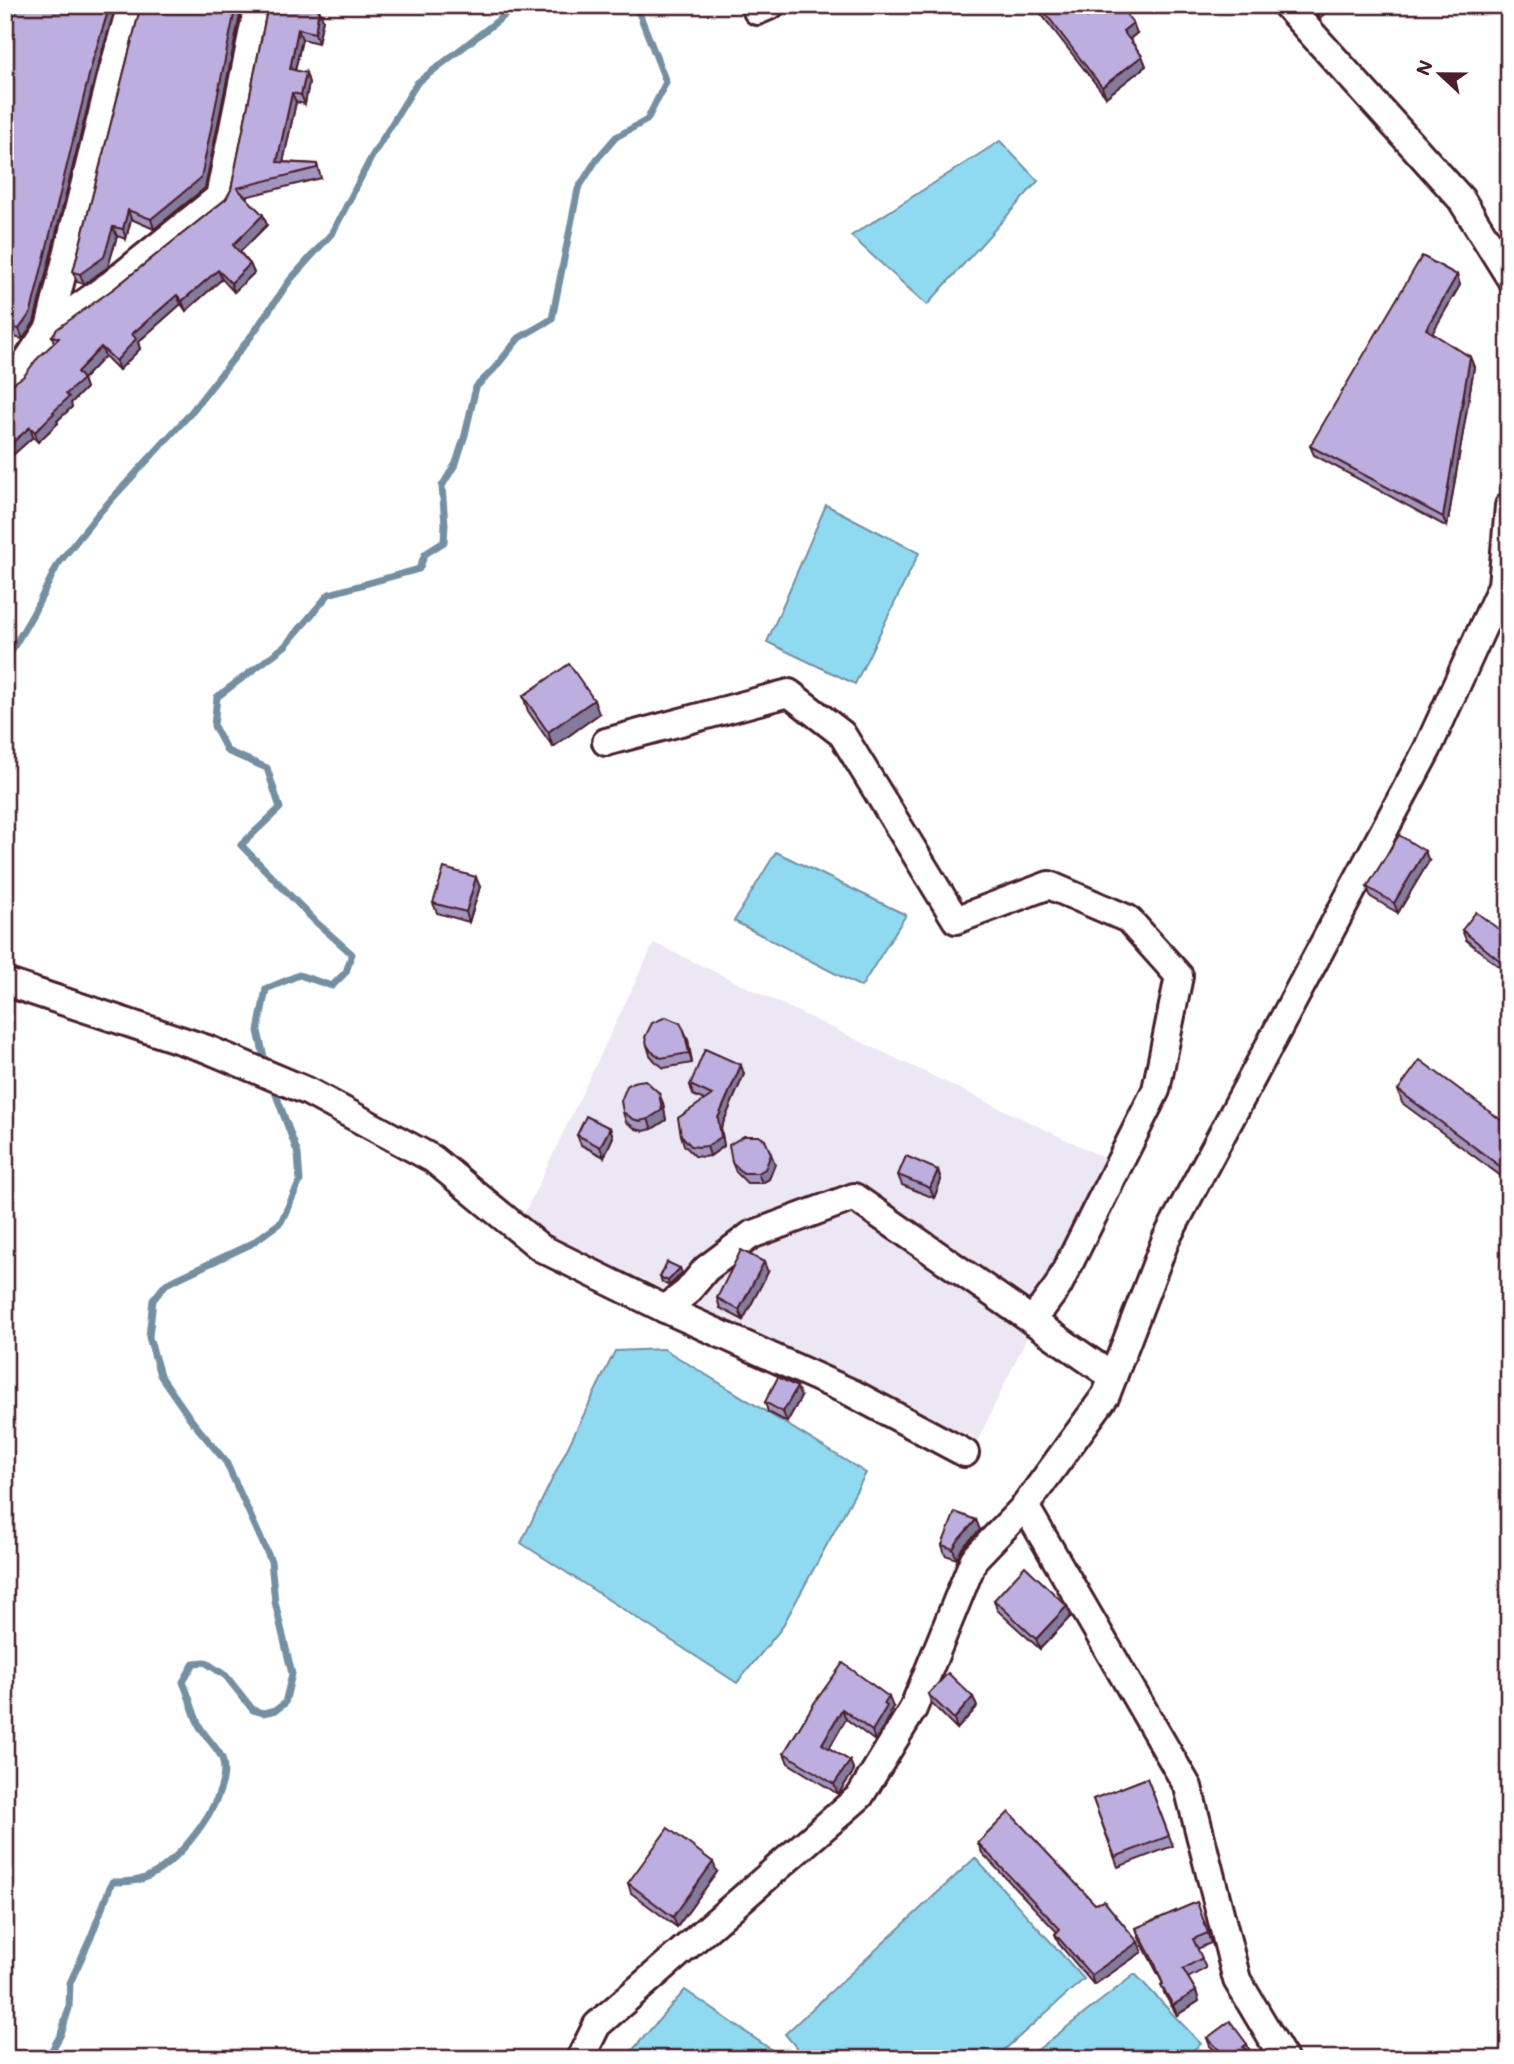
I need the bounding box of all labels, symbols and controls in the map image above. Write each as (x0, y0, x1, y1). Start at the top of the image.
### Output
north arrow (1406, 38, 1476, 108)
text: N (1409, 56, 1438, 79)

